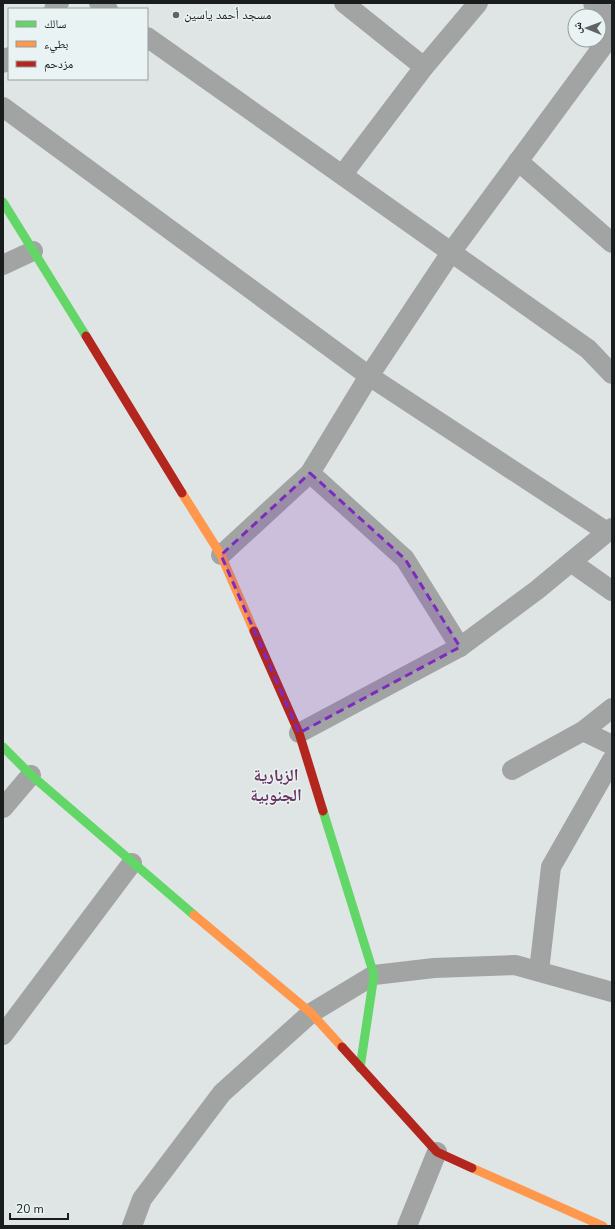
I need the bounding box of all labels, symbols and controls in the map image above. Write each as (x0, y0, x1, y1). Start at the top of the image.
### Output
place label: مسجد أحمد ياسين (184, 6, 272, 24)
legend (8, 8, 148, 80)
north arrow (567, 8, 607, 48)
marker: مسجد أحمد ياسين (171, 10, 181, 20)
text: سالك (44, 16, 66, 32)
text: ش (570, 22, 585, 34)
text: بطيء (44, 36, 68, 54)
text: مزدحم (44, 56, 73, 72)
district label: الزبارية الجنوبية (250, 764, 302, 807)
scale bar (10, 1195, 68, 1221)
text: 20 m (16, 1201, 44, 1217)

